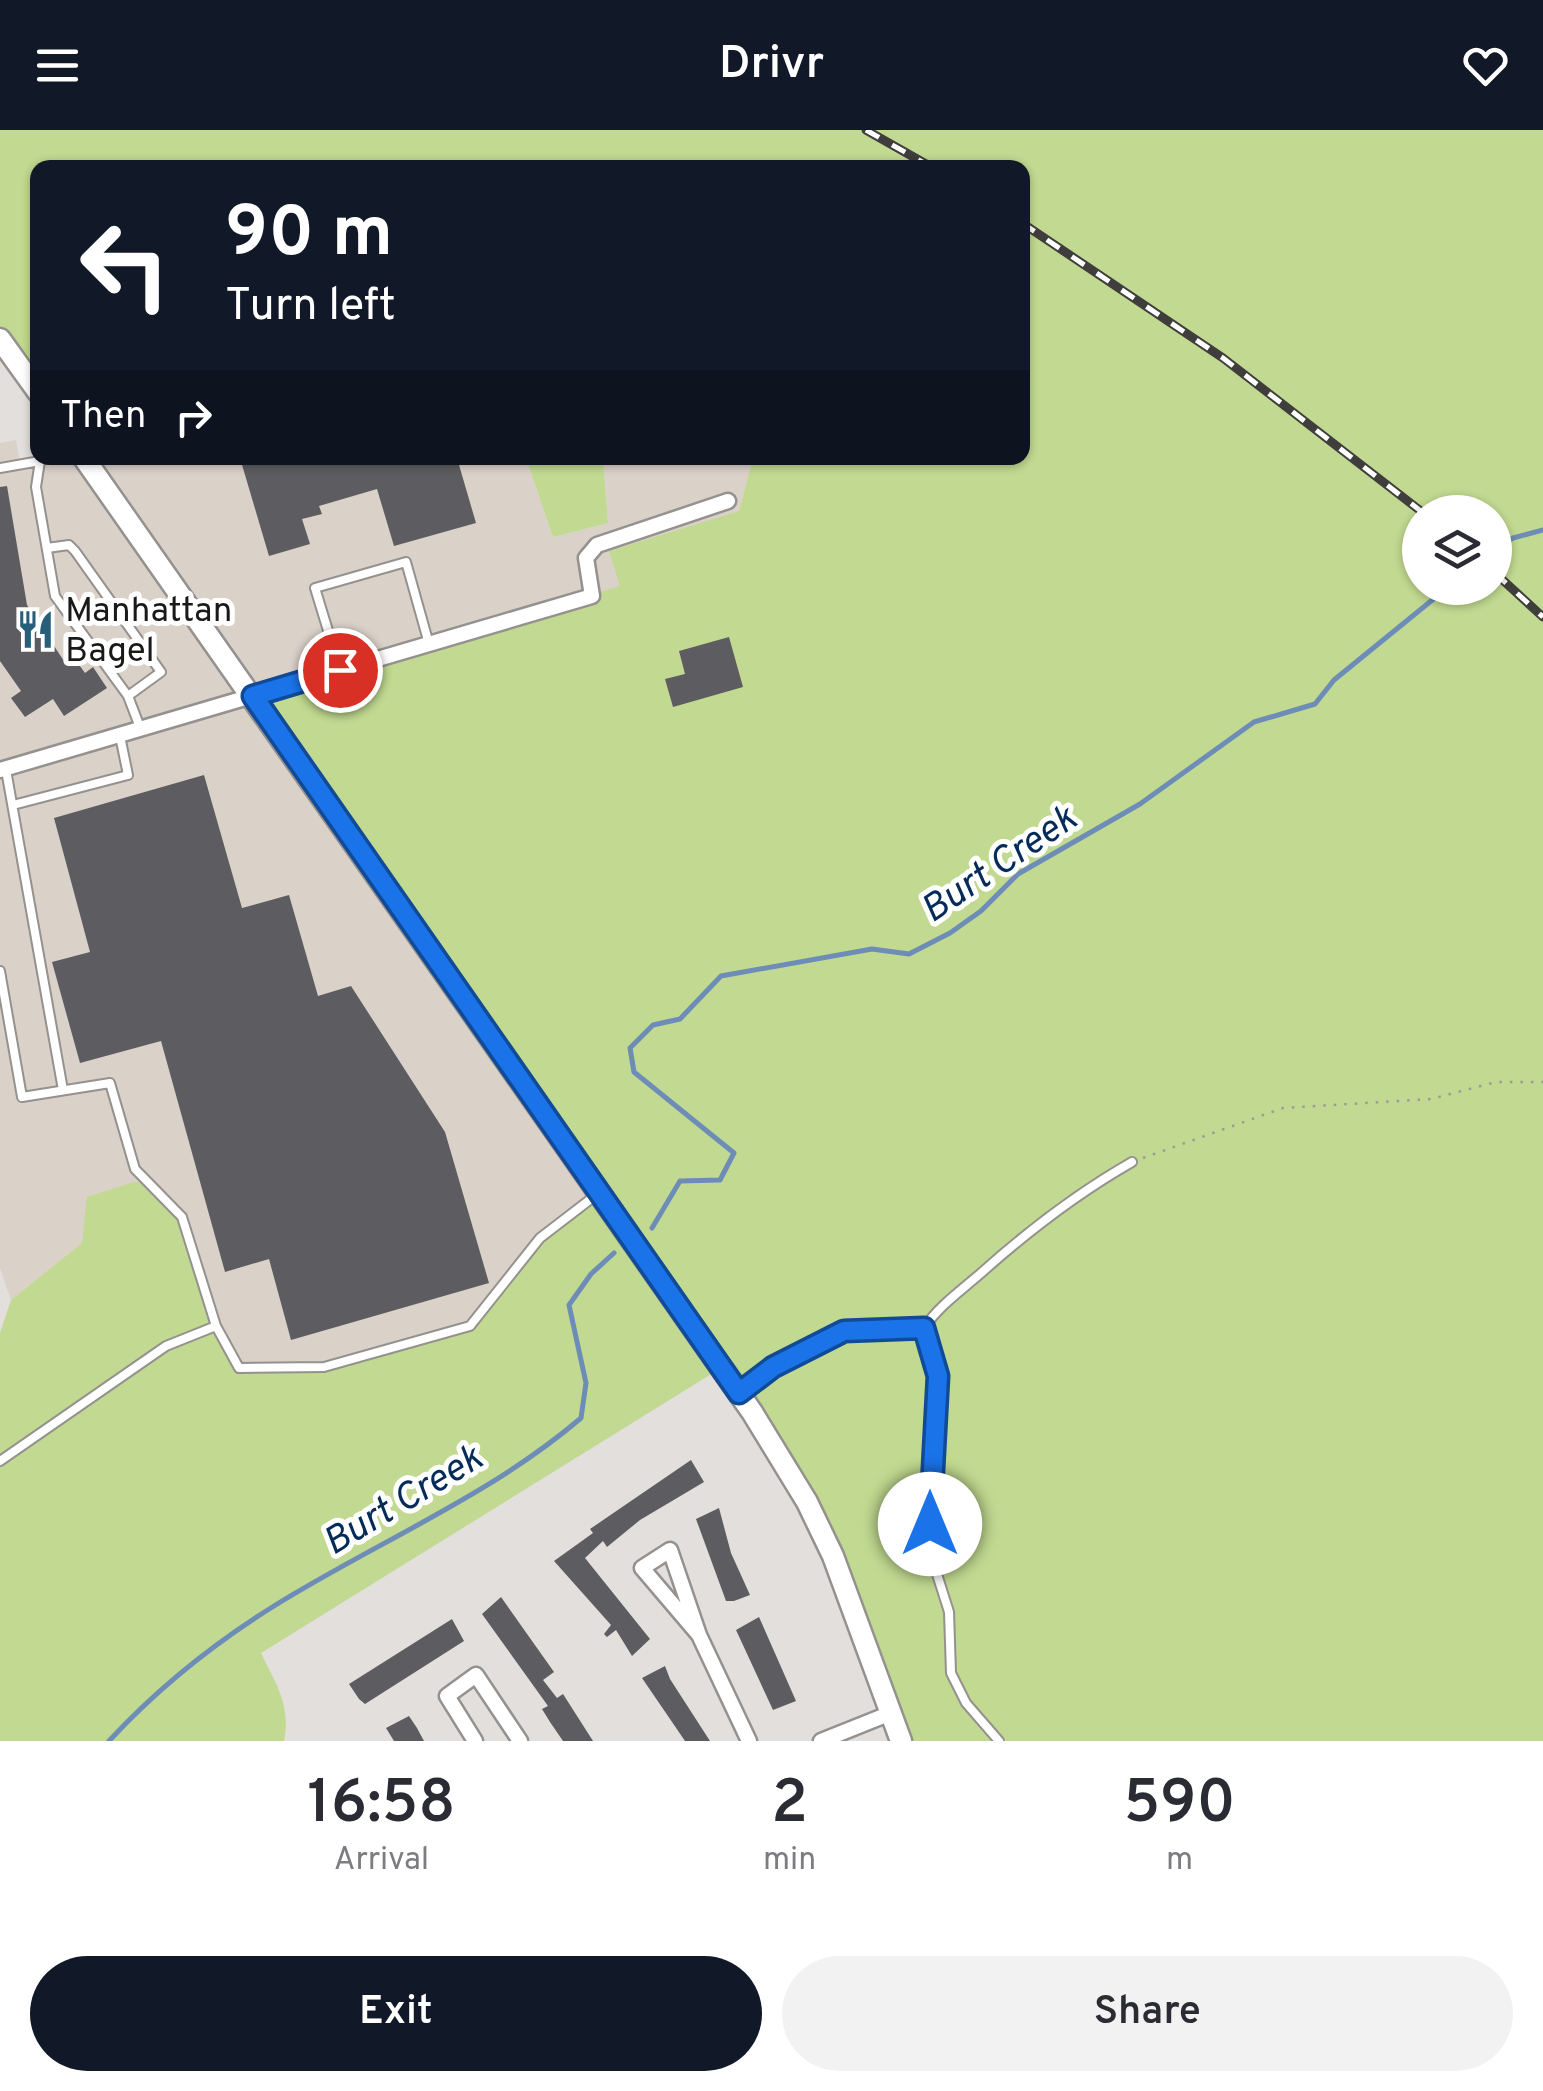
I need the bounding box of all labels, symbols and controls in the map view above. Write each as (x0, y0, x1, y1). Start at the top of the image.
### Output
text: Drivr (719, 37, 824, 94)
icon: menu (30, 38, 85, 93)
icon: heart (1458, 38, 1513, 93)
text: 90 m (225, 192, 393, 281)
icon: left (60, 200, 190, 330)
text: Turn left (225, 279, 396, 336)
icon: right (166, 390, 221, 445)
text: Then (60, 393, 146, 442)
map controls (1402, 495, 1512, 605)
button: layers (1402, 495, 1512, 605)
place label: Manhattan Bagel (65, 590, 233, 674)
restaurant icon: Manhattan Bagel (14, 608, 56, 650)
pin (298, 628, 383, 713)
icon: arrive (313, 643, 368, 698)
water label: Burt Creek (913, 795, 1088, 936)
water label: Burt Creek (315, 1435, 493, 1569)
position arrow (878, 1472, 982, 1576)
text: 16:58 (307, 1768, 456, 1844)
text: 2 (771, 1768, 808, 1844)
text: 590 (1123, 1768, 1236, 1844)
text: Arrival (334, 1841, 429, 1881)
text: min (763, 1841, 816, 1881)
text: m (1166, 1841, 1193, 1881)
button: Exit (30, 1956, 762, 2071)
button: Share (782, 1956, 1513, 2071)

